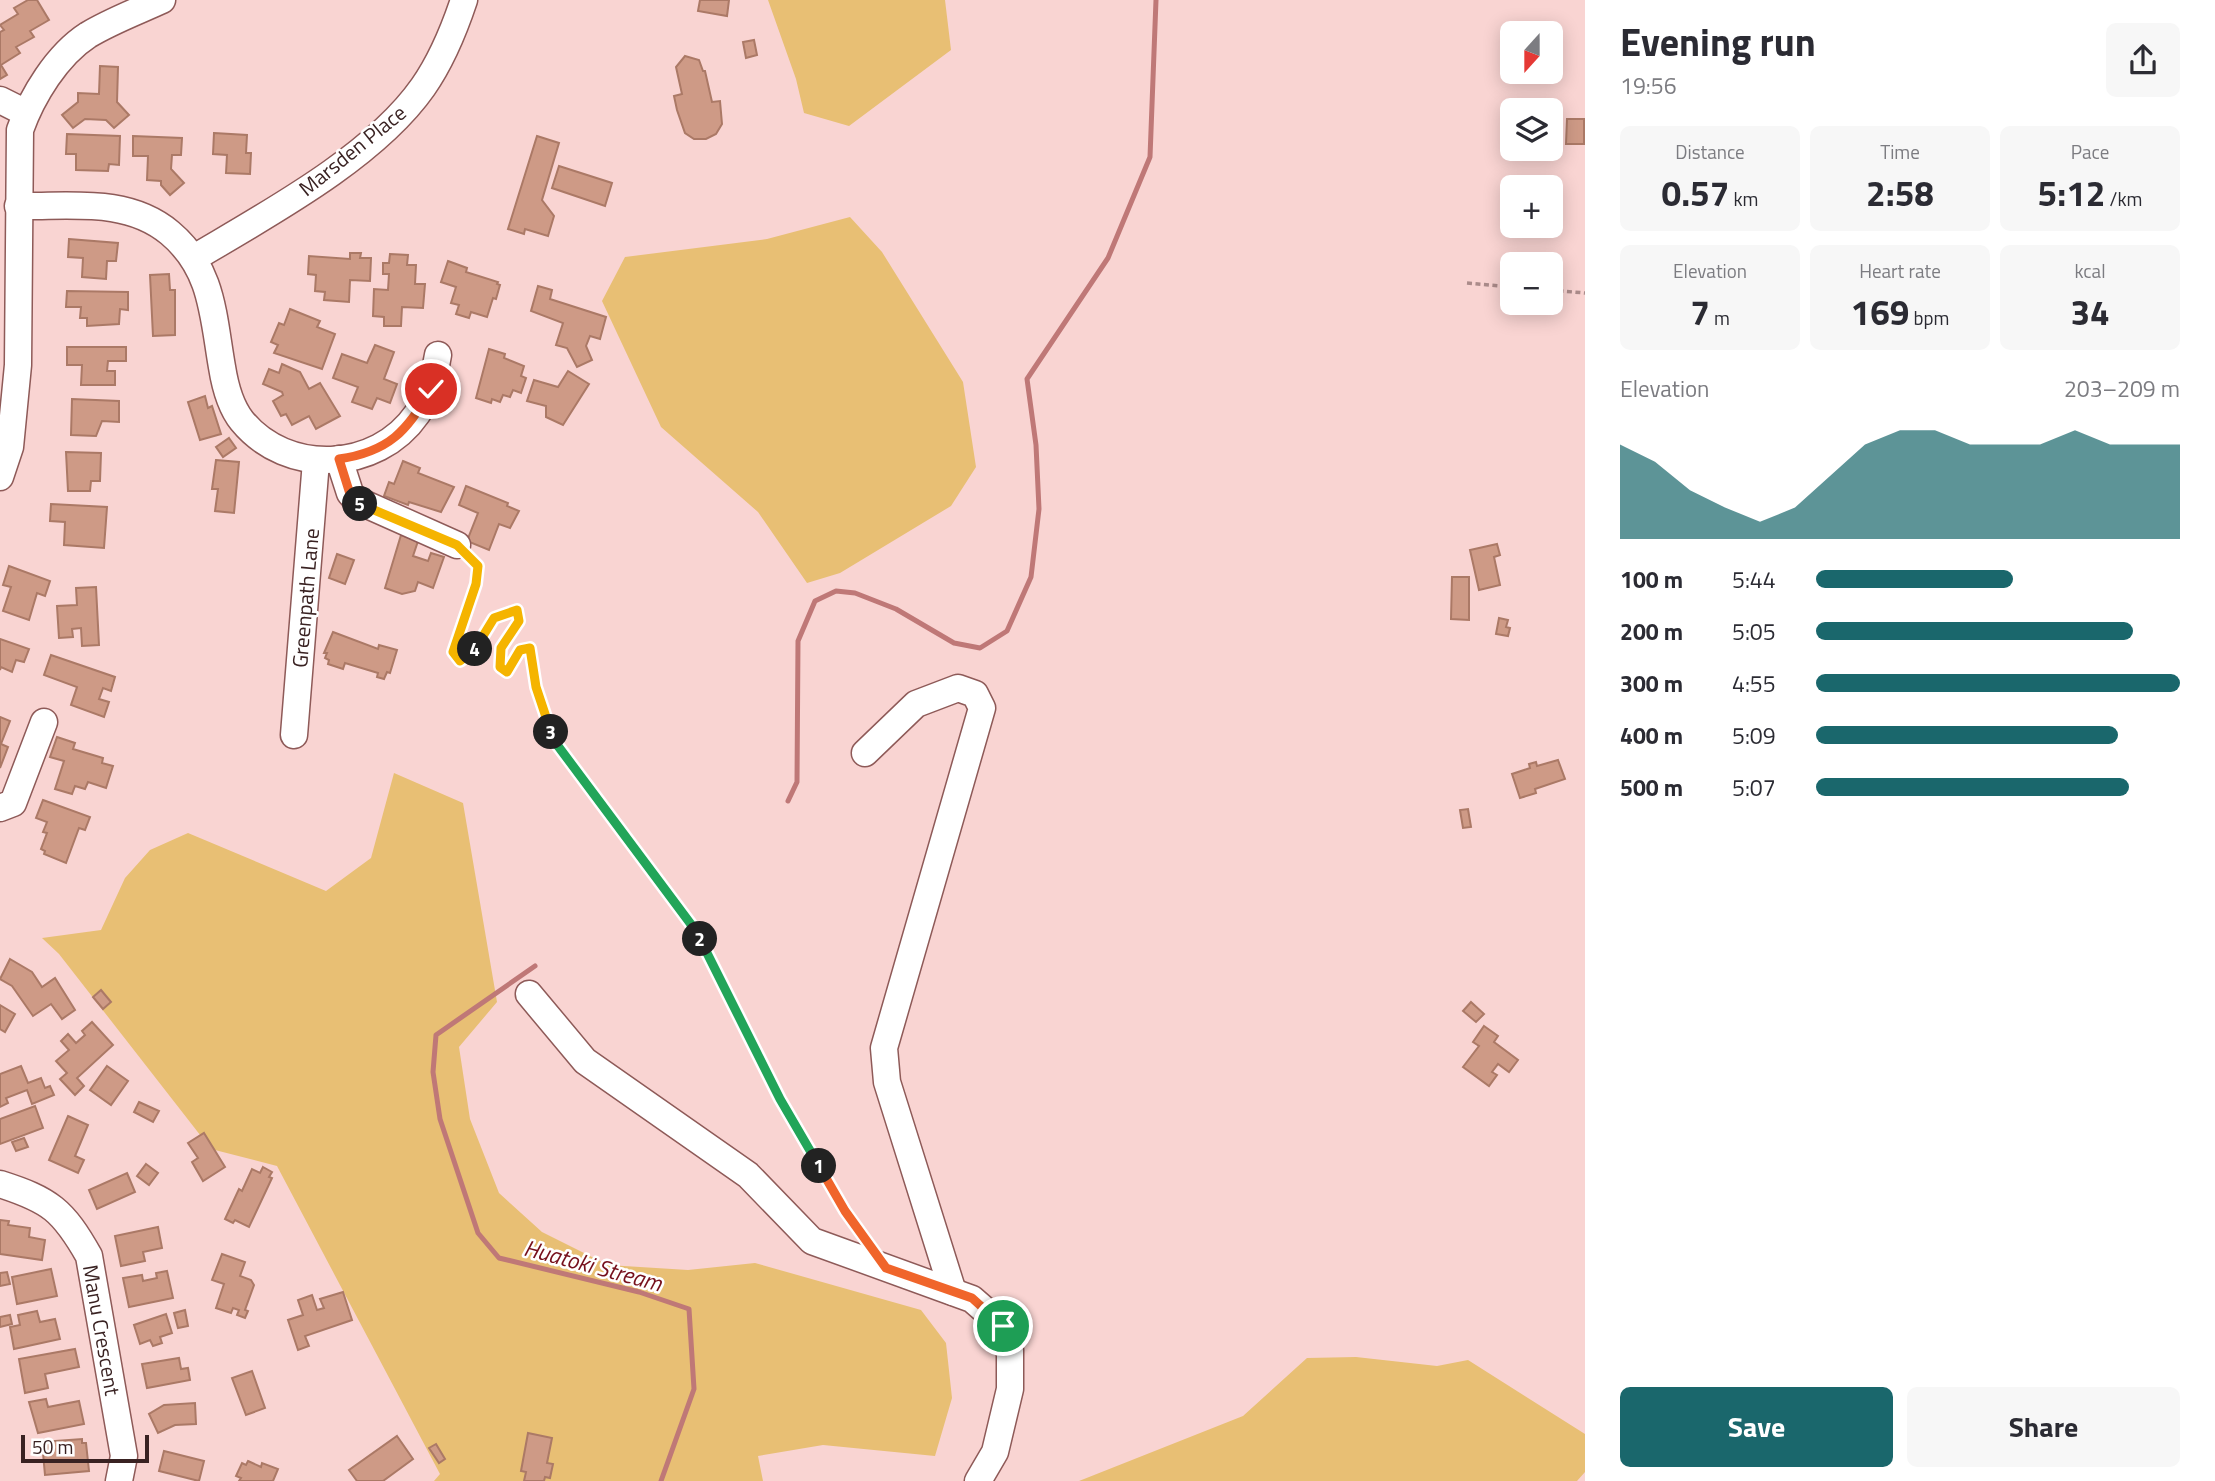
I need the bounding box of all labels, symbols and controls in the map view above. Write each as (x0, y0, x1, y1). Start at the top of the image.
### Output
text: Evening run (1620, 13, 1816, 71)
north arrow (1500, 21, 1563, 84)
map controls (1500, 21, 1563, 315)
button: share (2106, 23, 2180, 97)
text: 19:56 (1620, 68, 1677, 103)
street label: Marsden Place (291, 97, 413, 203)
button: layers (1500, 98, 1563, 161)
text: Distance (1675, 137, 1745, 166)
text: Time (1880, 137, 1920, 166)
text: Pace (2071, 137, 2109, 166)
text: 0.57 (1662, 166, 1729, 220)
text: 2:58 (1866, 166, 1934, 220)
text: 5:12 (2038, 166, 2105, 220)
button: + (1500, 175, 1563, 238)
text: km (1729, 184, 1758, 213)
text: /km (2105, 184, 2142, 213)
button: − (1500, 252, 1563, 315)
text: Elevation (1673, 256, 1747, 285)
text: Heart rate (1859, 256, 1941, 285)
text: kcal (2074, 256, 2106, 285)
text: 7 (1690, 285, 1710, 339)
text: 169 (1851, 285, 1909, 339)
text: 34 (2070, 285, 2110, 339)
text: m (1710, 303, 1730, 332)
text: bpm (1909, 303, 1949, 332)
pin (401, 359, 461, 419)
icon: check (412, 370, 450, 408)
text: Elevation (1620, 371, 1709, 406)
text: 203–209 m (2064, 371, 2180, 406)
pin: 5 (342, 486, 378, 522)
text: 5 (354, 489, 365, 518)
street label: Greenpath Lane (283, 527, 327, 669)
text: 100 m (1620, 562, 1683, 597)
text: 5:44 (1732, 562, 1776, 597)
text: 200 m (1620, 614, 1683, 649)
text: 5:05 (1732, 614, 1776, 649)
pin: 4 (458, 632, 492, 666)
text: 4 (469, 634, 480, 663)
text: 300 m (1620, 666, 1683, 701)
text: 4:55 (1732, 666, 1776, 701)
pin: 3 (534, 714, 568, 750)
text: 3 (545, 717, 556, 746)
text: 400 m (1620, 718, 1683, 753)
text: 5:09 (1732, 718, 1776, 753)
text: 500 m (1620, 770, 1683, 805)
text: 5:07 (1732, 770, 1776, 805)
pin: 2 (682, 922, 718, 956)
text: 2 (694, 924, 705, 953)
pin: 1 (802, 1148, 836, 1184)
text: 1 (813, 1151, 824, 1180)
water label: Huatoki Stream (520, 1230, 667, 1301)
street label: Manu Crescent (75, 1262, 129, 1398)
pin (973, 1296, 1033, 1356)
icon: arrive (984, 1307, 1022, 1345)
button: Save (1620, 1387, 1893, 1467)
button: Share (1907, 1387, 2180, 1467)
scale bar (21, 1432, 149, 1464)
text: 50 m (32, 1432, 73, 1461)

